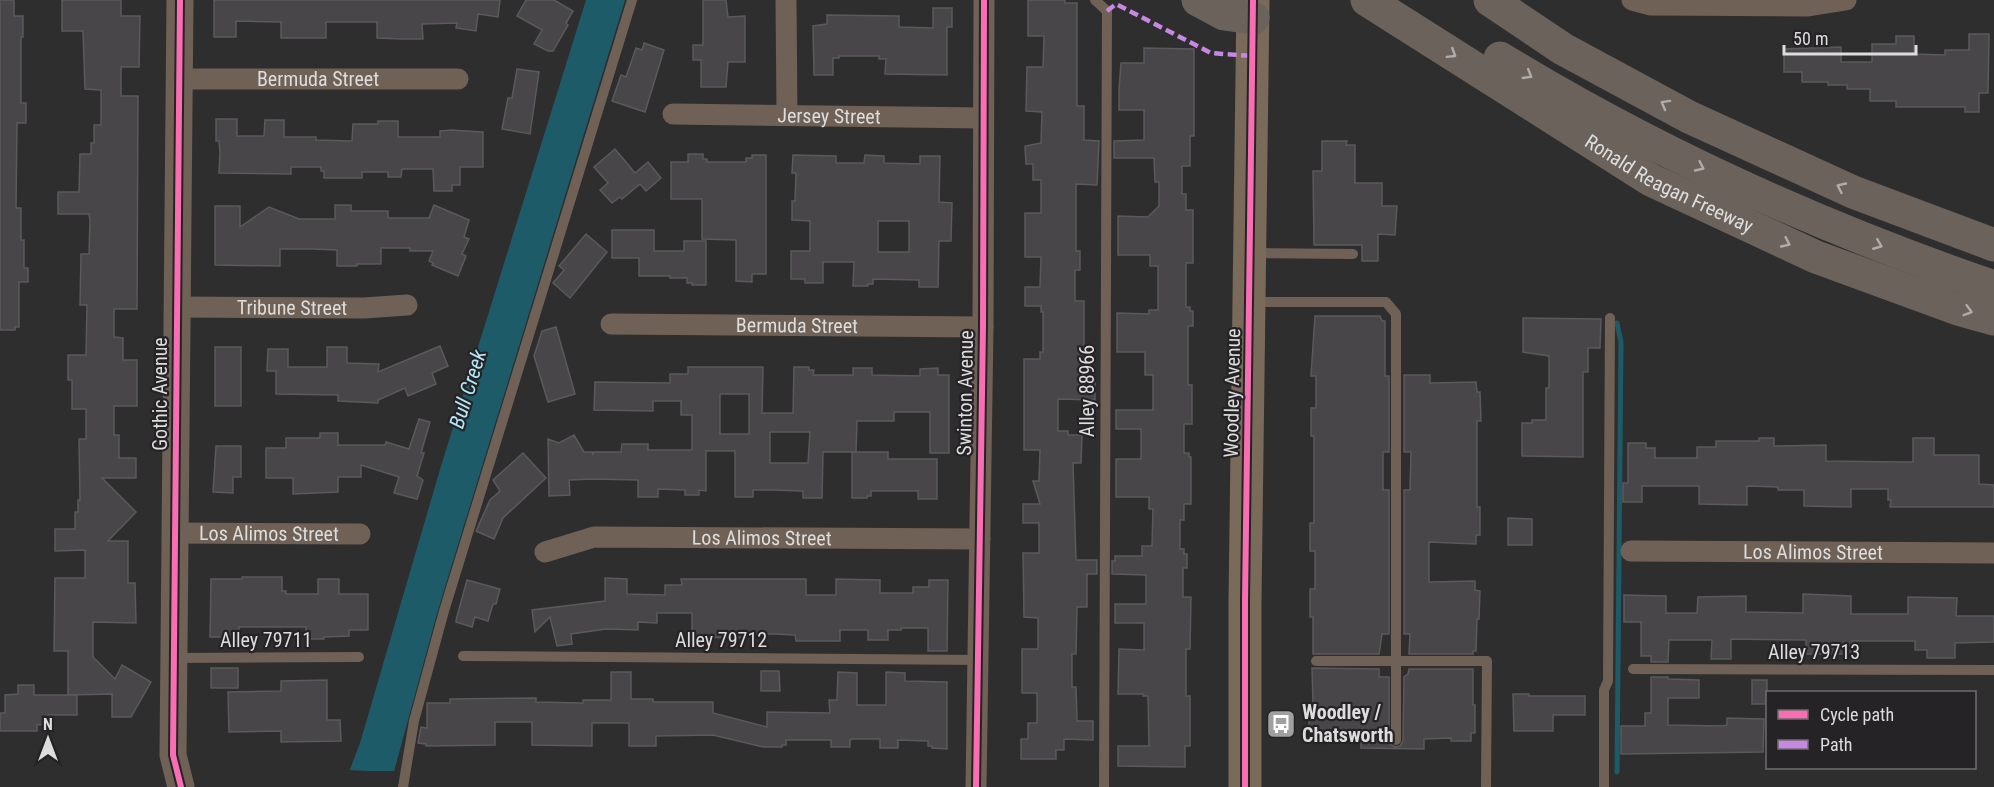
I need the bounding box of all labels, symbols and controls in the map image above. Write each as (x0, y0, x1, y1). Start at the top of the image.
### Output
scale bar (1784, 18, 1916, 56)
text: 50 m (1793, 28, 1828, 49)
one-way arrow (1446, 46, 1456, 58)
street label: Bermuda Street (257, 67, 379, 91)
one-way arrow (1522, 68, 1532, 79)
one-way arrow (1660, 100, 1671, 111)
street label: Jersey Street (777, 103, 881, 129)
street label: Ronald Reagan Freeway (1581, 129, 1757, 238)
one-way arrow (1693, 159, 1704, 171)
one-way arrow (1836, 182, 1847, 194)
one-way arrow (1779, 235, 1790, 247)
one-way arrow (1872, 238, 1883, 250)
street label: Tribune Street (237, 295, 347, 320)
one-way arrow (1963, 304, 1973, 317)
street label: Bermuda Street (736, 313, 858, 338)
street label: Woodley Avenue (1219, 328, 1245, 458)
street label: Swinton Avenue (952, 330, 978, 456)
street label: Gothic Avenue (148, 337, 172, 451)
street label: Alley 88966 (1075, 345, 1099, 437)
water label: Bull Creek (445, 346, 492, 431)
street label: Los Alimos Street (199, 521, 339, 546)
street label: Los Alimos Street (692, 526, 832, 550)
street label: Los Alimos Street (1743, 540, 1883, 564)
street label: Alley 79711 (220, 628, 312, 652)
street label: Alley 79712 (675, 628, 767, 652)
street label: Alley 79713 (1768, 640, 1860, 664)
legend (1766, 691, 1976, 769)
place label: Woodley / Chatsworth (1302, 700, 1394, 747)
text: Cycle path (1820, 704, 1894, 725)
bus stop icon: Woodley / Chatsworth (1265, 708, 1297, 740)
north arrow (18, 709, 78, 769)
text: N (43, 715, 53, 734)
text: Path (1820, 734, 1853, 755)

